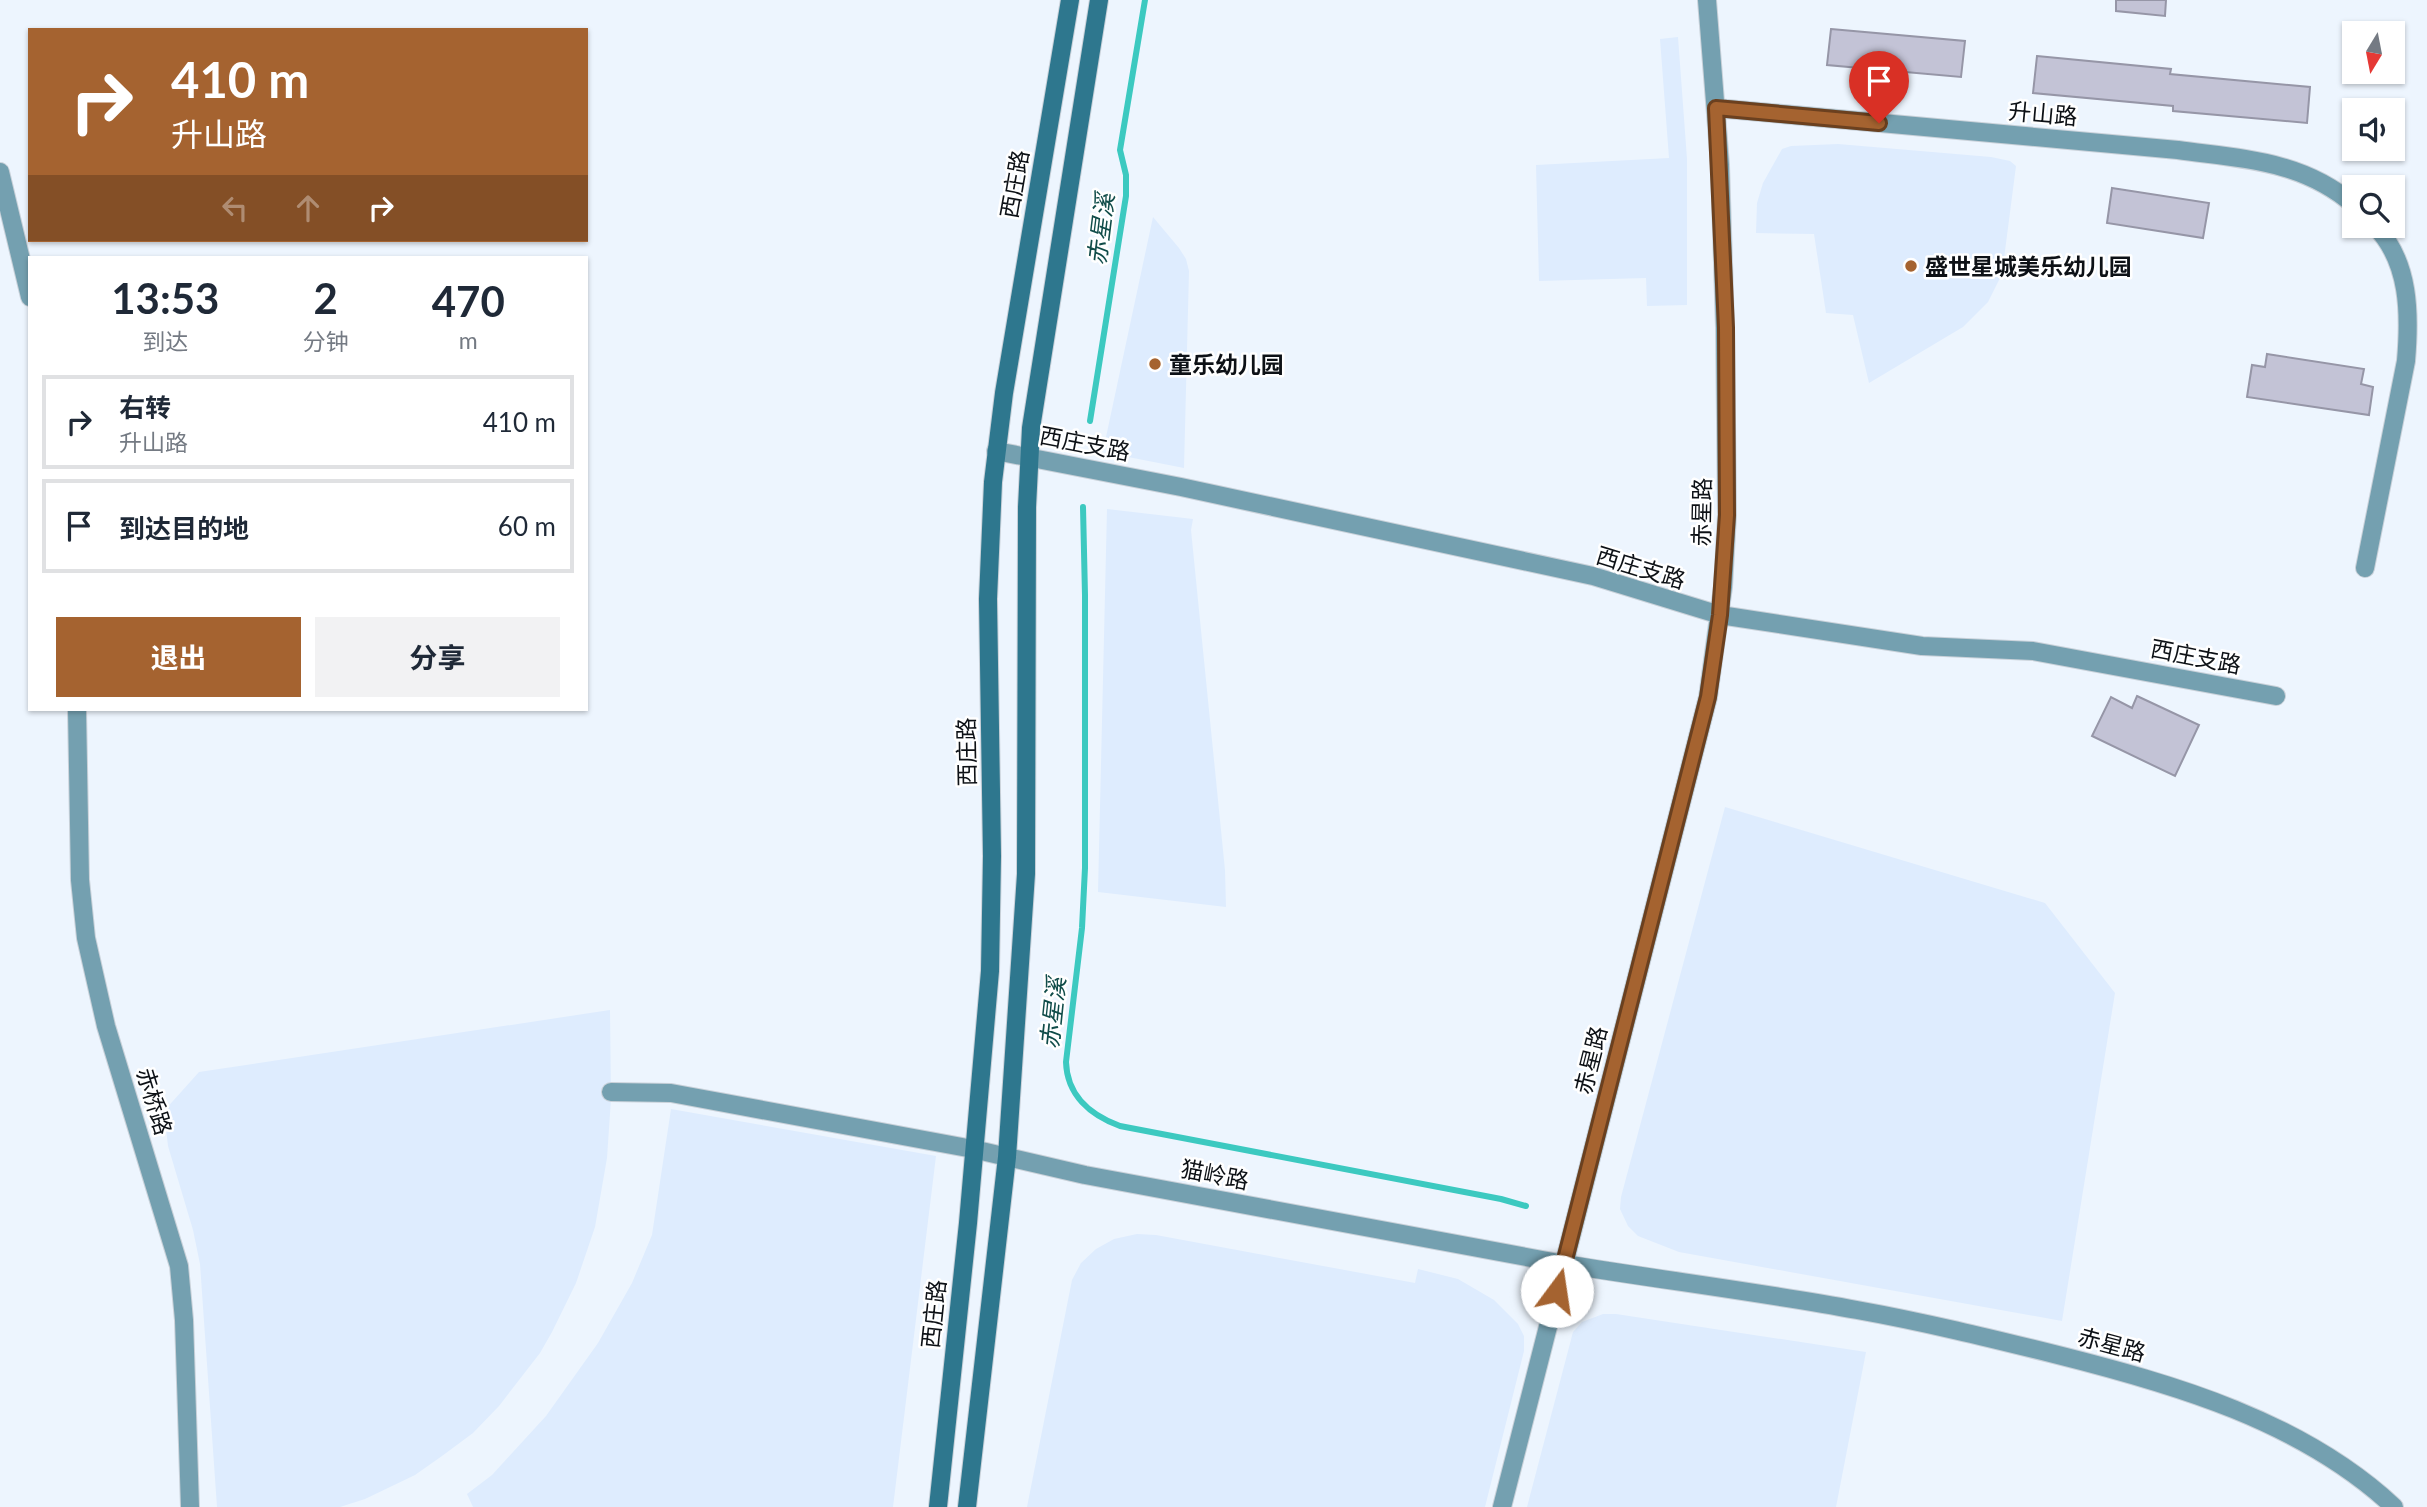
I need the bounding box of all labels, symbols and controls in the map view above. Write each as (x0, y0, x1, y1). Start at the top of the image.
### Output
north arrow (2342, 21, 2404, 84)
map controls (2342, 21, 2405, 238)
text: 410 m (171, 50, 309, 108)
pin (1849, 51, 1909, 123)
icon: right (56, 56, 147, 147)
icon: arrive (1860, 62, 1898, 100)
street label: 升山路 (2007, 96, 2079, 130)
button: sound (2342, 98, 2405, 161)
text: 升山路 (171, 114, 267, 153)
street label: 西庄路 (994, 148, 1034, 220)
button: search (2342, 175, 2405, 238)
icon: left (216, 189, 254, 227)
icon: ahead (289, 189, 327, 227)
icon: right (362, 189, 400, 227)
water label: 赤星溪 (1081, 189, 1119, 266)
place label: 盛世星城美乐幼儿园 (1925, 252, 2132, 280)
marker: 盛世星城美乐幼儿园 (1903, 258, 1919, 274)
text: 13:53 (111, 273, 219, 323)
text: 2 (313, 273, 338, 323)
text: 470 (432, 276, 505, 326)
text: m (459, 326, 478, 354)
text: 到达 (142, 327, 188, 355)
text: 分钟 (303, 327, 349, 355)
place label: 童乐幼儿园 (1169, 350, 1284, 378)
marker: 童乐幼儿园 (1147, 356, 1163, 372)
text: 右转 (119, 391, 171, 423)
icon: right (60, 403, 98, 441)
text: 410 m (483, 406, 556, 438)
street label: 西庄支路 (1037, 420, 1133, 466)
text: 升山路 (119, 428, 188, 456)
street label: 赤星路 (1686, 477, 1716, 547)
icon: arrive (60, 507, 98, 545)
text: 60 m (498, 510, 556, 542)
text: 到达目的地 (119, 512, 249, 544)
street label: 西庄支路 (1593, 540, 1689, 594)
button: 退出 (56, 617, 301, 697)
button: 分享 (315, 617, 560, 697)
street label: 西庄支路 (2148, 633, 2244, 679)
street label: 西庄路 (951, 717, 981, 787)
water label: 赤星溪 (1034, 973, 1070, 1050)
street label: 赤星路 (1568, 1023, 1612, 1097)
street label: 赤桥路 (132, 1064, 178, 1138)
street label: 猫岭路 (1178, 1154, 1252, 1194)
position arrow (1520, 1254, 1594, 1328)
street label: 西庄路 (915, 1278, 951, 1350)
street label: 赤星路 (2075, 1322, 2149, 1366)

